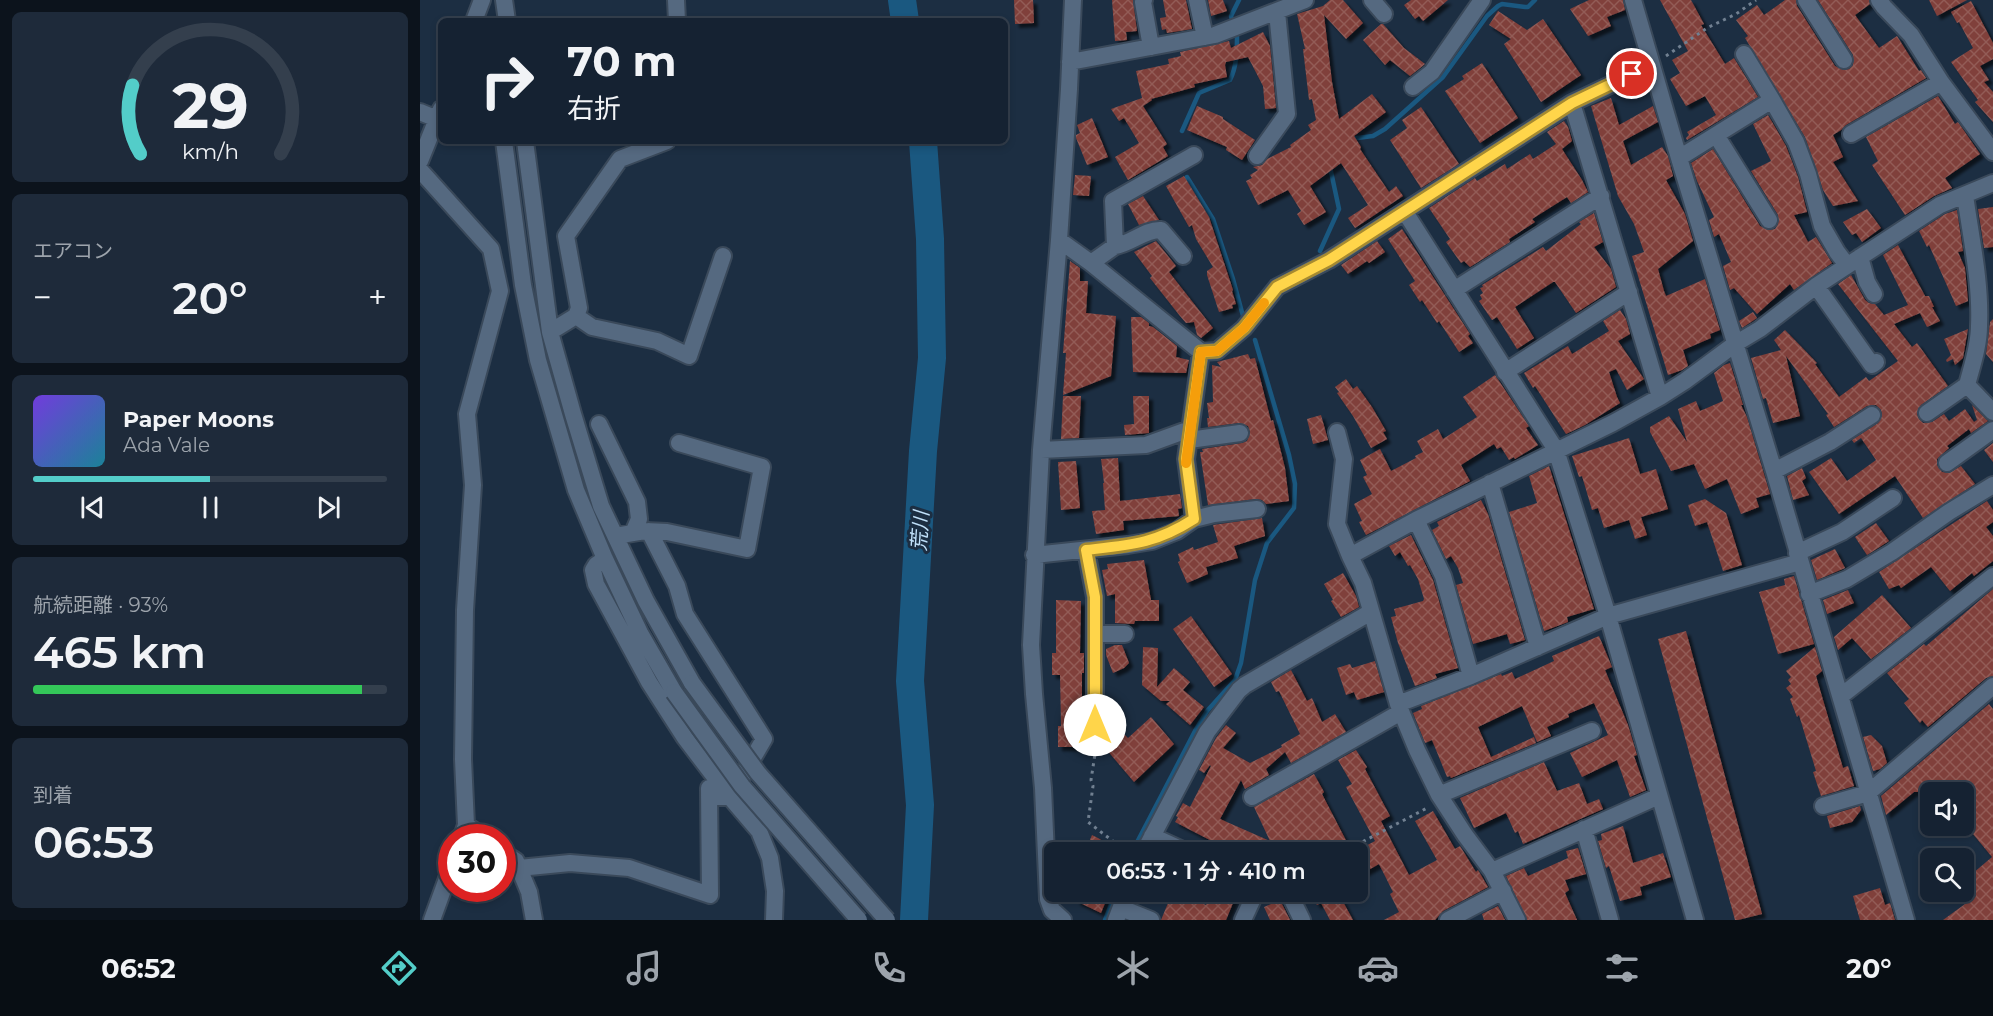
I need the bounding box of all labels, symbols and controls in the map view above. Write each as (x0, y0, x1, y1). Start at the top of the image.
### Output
text: 70 m (567, 35, 677, 87)
icon: right (468, 42, 546, 120)
pin (1606, 48, 1657, 99)
icon: arrive (1615, 57, 1648, 90)
text: 29 (172, 68, 248, 144)
text: 右折 (567, 92, 621, 125)
text: km/h (181, 138, 239, 164)
text: エアコン (33, 239, 113, 263)
text: 20° (172, 270, 248, 325)
text: − (33, 277, 52, 317)
text: + (368, 277, 387, 317)
text: Paper Moons (123, 406, 274, 433)
text: Ada Vale (123, 433, 210, 457)
icon: previous (76, 491, 109, 524)
icon: pause (194, 491, 227, 524)
icon: next (312, 491, 345, 524)
water label: 荒川 (907, 508, 934, 552)
text: 航続距離 · 93% (33, 593, 168, 617)
text: 465 km (33, 624, 206, 679)
position arrow (1063, 693, 1127, 757)
map controls (1920, 782, 1974, 902)
button: sound (1920, 782, 1974, 836)
text: 到着 (33, 783, 73, 807)
text: 06:53 (33, 814, 155, 869)
speed limit sign: 30 (438, 824, 516, 902)
button: search (1920, 848, 1974, 902)
text: 06:53 · 1 分 · 410 m (1106, 858, 1306, 885)
icon: directions (378, 947, 420, 989)
icon: music (623, 947, 665, 989)
icon: phone (868, 947, 910, 989)
icon: climate (1112, 947, 1154, 989)
icon: car (1357, 947, 1399, 989)
icon: filters (1601, 947, 1643, 989)
text: 06:52 (101, 952, 176, 985)
text: 20° (1846, 952, 1892, 985)

